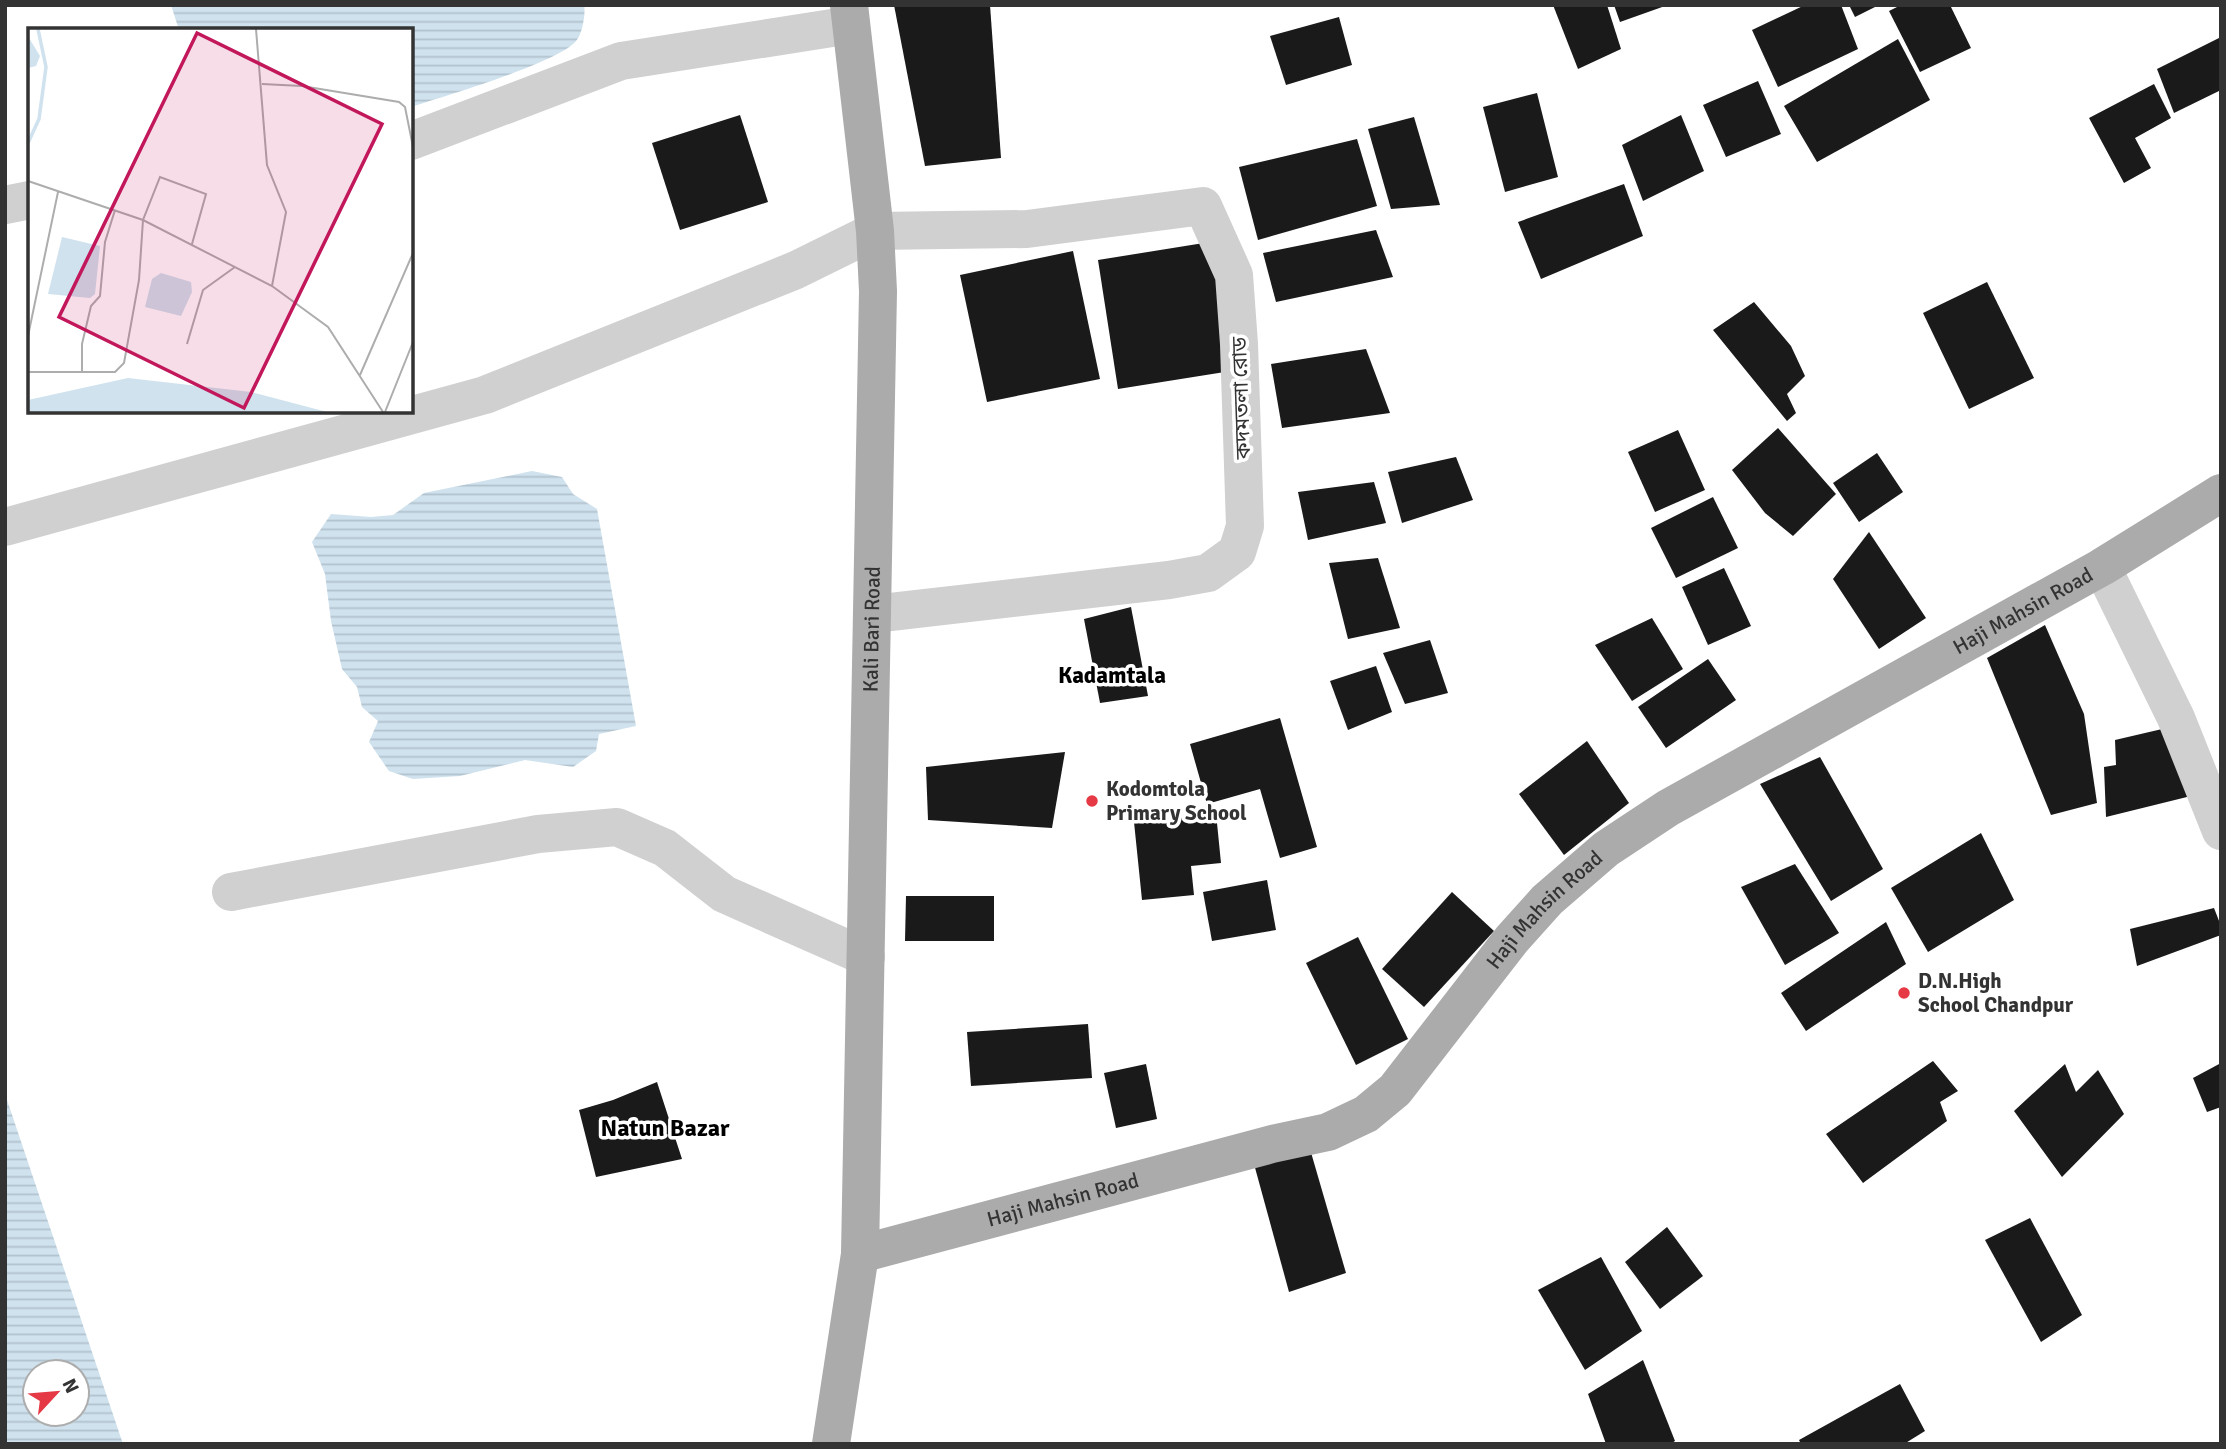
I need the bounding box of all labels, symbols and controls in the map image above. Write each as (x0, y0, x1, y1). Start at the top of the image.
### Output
inset map (28, 28, 413, 413)
street label: কদমতলা রোড (1226, 335, 1256, 461)
street label: Haji Mahsin Road (1948, 562, 2097, 660)
street label: Kali Bari Road (857, 566, 886, 693)
district label: Kadamtala (1058, 661, 1166, 690)
place label: Kodomtola Primary School (1106, 776, 1247, 826)
marker: Kodomtola Primary School (1084, 793, 1100, 809)
street label: Haji Mahsin Road (1481, 845, 1608, 974)
place label: D.N.High School Chandpur (1918, 968, 2074, 1018)
marker: D.N.High School Chandpur (1896, 985, 1912, 1001)
district label: Natun Bazar (600, 1113, 730, 1143)
street label: Haji Mahsin Road (984, 1167, 1142, 1233)
north arrow (21, 1358, 91, 1428)
text: N (57, 1375, 84, 1397)

